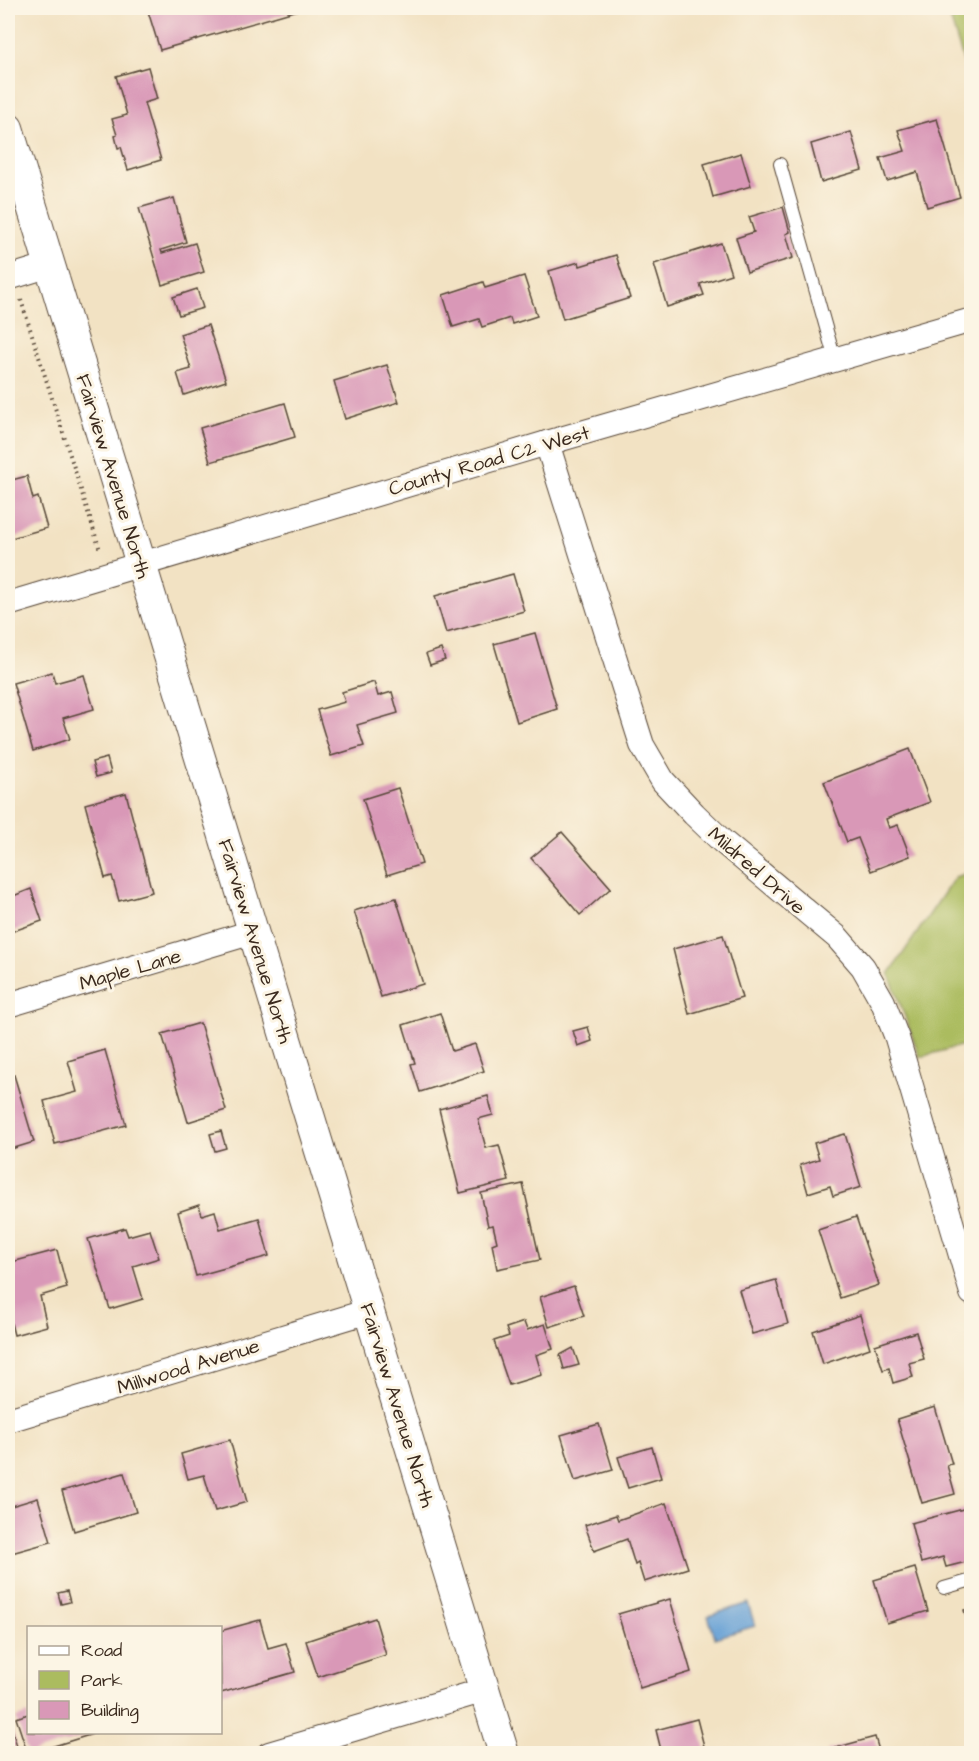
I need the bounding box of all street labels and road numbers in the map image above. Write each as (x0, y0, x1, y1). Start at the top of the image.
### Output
street label: Fairview Avenue North (69, 371, 157, 582)
street label: County Road C2 West (385, 419, 593, 504)
street label: Mildred Drive (701, 820, 811, 921)
street label: Fairview Avenue North (211, 836, 299, 1047)
street label: Maple Lane (76, 942, 185, 998)
street label: Fairview Avenue North (353, 1300, 441, 1511)
street label: Millwood Avenue (114, 1332, 263, 1402)

